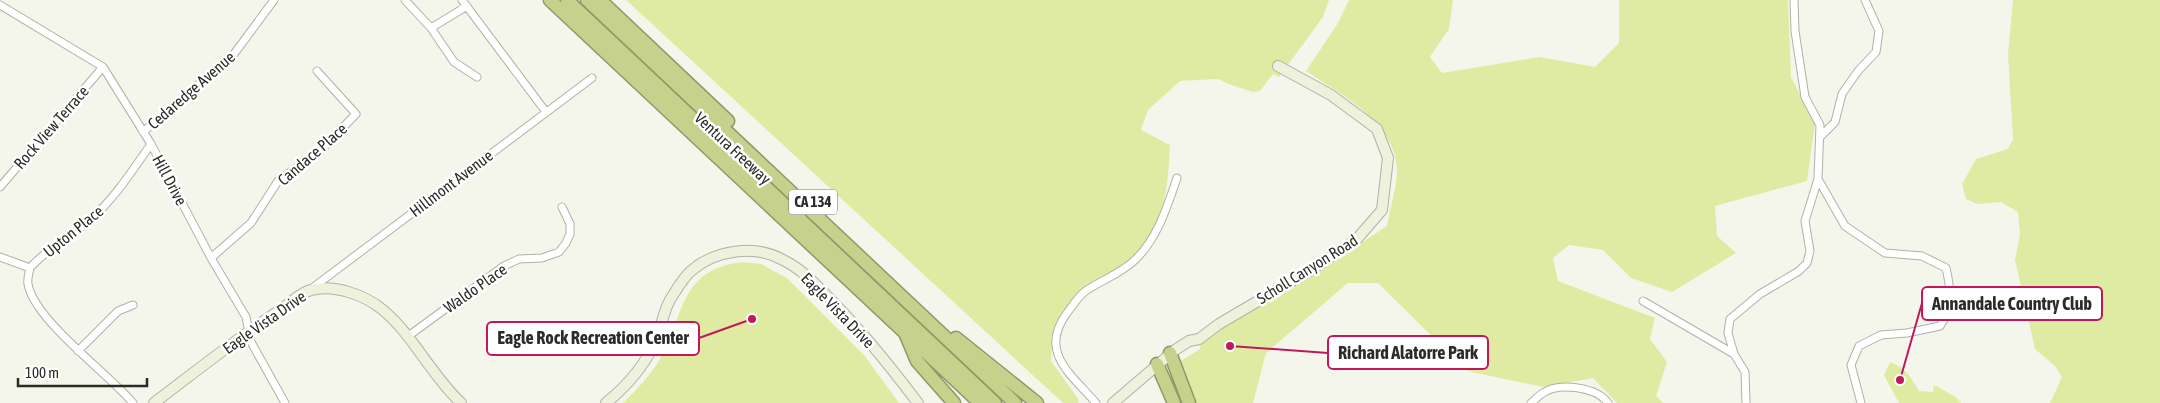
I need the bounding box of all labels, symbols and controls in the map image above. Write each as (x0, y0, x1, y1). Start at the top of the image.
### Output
street label: Cedaredge Avenue (144, 47, 239, 133)
street label: Rock View Terrace (10, 82, 92, 172)
street label: Ventura Freeway (691, 108, 775, 189)
street label: Candace Place (274, 119, 350, 189)
street label: Hillmont Avenue (406, 146, 496, 220)
street label: Hill Drive (149, 152, 191, 208)
road number: CA 134 (789, 190, 837, 214)
street label: Upton Place (39, 201, 107, 261)
street label: Scholl Canyon Road (1253, 231, 1361, 308)
street label: Waldo Place (440, 260, 510, 316)
street label: Eagle Vista Drive (797, 269, 878, 352)
street label: Eagle Vista Drive (219, 287, 310, 358)
callout: Annandale Country Club (1922, 287, 2102, 320)
text: Annandale Country Club (1931, 293, 2092, 314)
callout: Eagle Rock Recreation Center (487, 322, 699, 355)
text: Eagle Rock Recreation Center (497, 327, 689, 348)
callout: Richard Alatorre Park (1328, 336, 1488, 369)
text: Richard Alatorre Park (1338, 342, 1479, 363)
scale bar (18, 356, 146, 388)
text: 100 m (25, 364, 59, 381)

